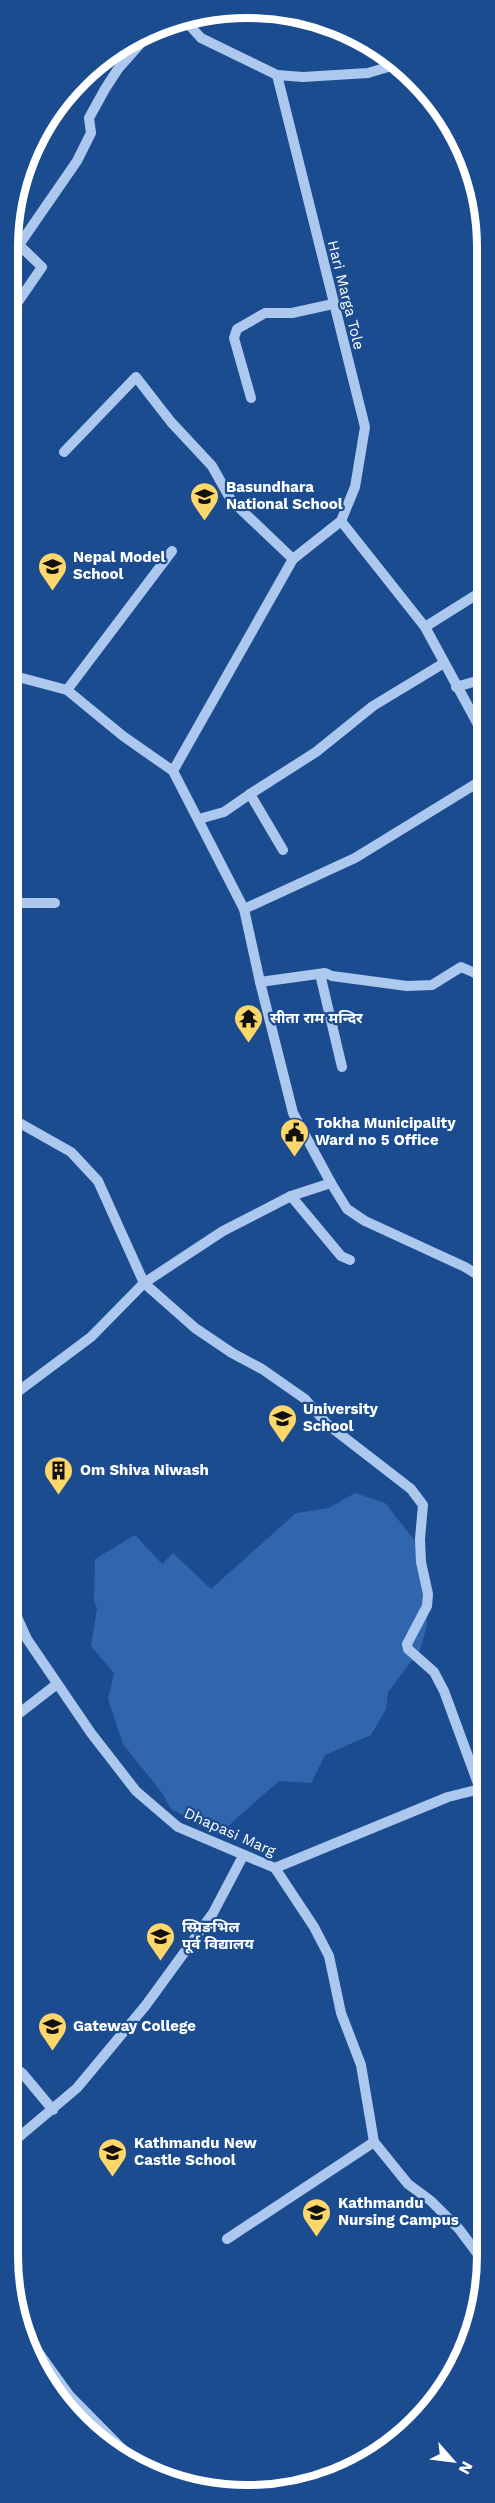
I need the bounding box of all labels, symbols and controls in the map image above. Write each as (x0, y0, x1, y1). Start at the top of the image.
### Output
street label: Hari Marga Tole (324, 238, 368, 352)
place label: Basundhara National School (226, 478, 343, 513)
school or university icon: Basundhara National School (189, 480, 221, 522)
place label: Nepal Model School (73, 548, 165, 583)
school or university icon: Nepal Model School (36, 550, 68, 592)
temple icon: सीता राम मन्दिर (233, 1002, 265, 1044)
place label: सीता राम मन्दिर (270, 1009, 363, 1027)
place label: Tokha Municipality Ward no 5 Office (315, 1114, 456, 1149)
public building icon: Tokha Municipality Ward no 5 Office (278, 1116, 310, 1158)
place label: University School (303, 1400, 378, 1435)
school or university icon: University School (266, 1402, 298, 1444)
building icon: Om Shiva Niwash (43, 1454, 75, 1496)
place label: Om Shiva Niwash (80, 1461, 209, 1479)
street label: Dhapasi Marg (181, 1804, 279, 1860)
place label: स्प्रिङभिल पूर्व विद्यालय (182, 1918, 254, 1954)
school or university icon: स्प्रिङभिल पूर्व विद्यालय (145, 1920, 177, 1962)
school or university icon: Gateway College (36, 2010, 68, 2052)
place label: Gateway College (73, 2017, 196, 2035)
place label: Kathmandu New Castle School (134, 2134, 257, 2169)
school or university icon: Kathmandu New Castle School (97, 2136, 129, 2178)
place label: Kathmandu Nursing Campus (338, 2194, 459, 2229)
school or university icon: Kathmandu Nursing Campus (301, 2196, 333, 2238)
north arrow (423, 2431, 483, 2491)
text: N (455, 2458, 477, 2478)

